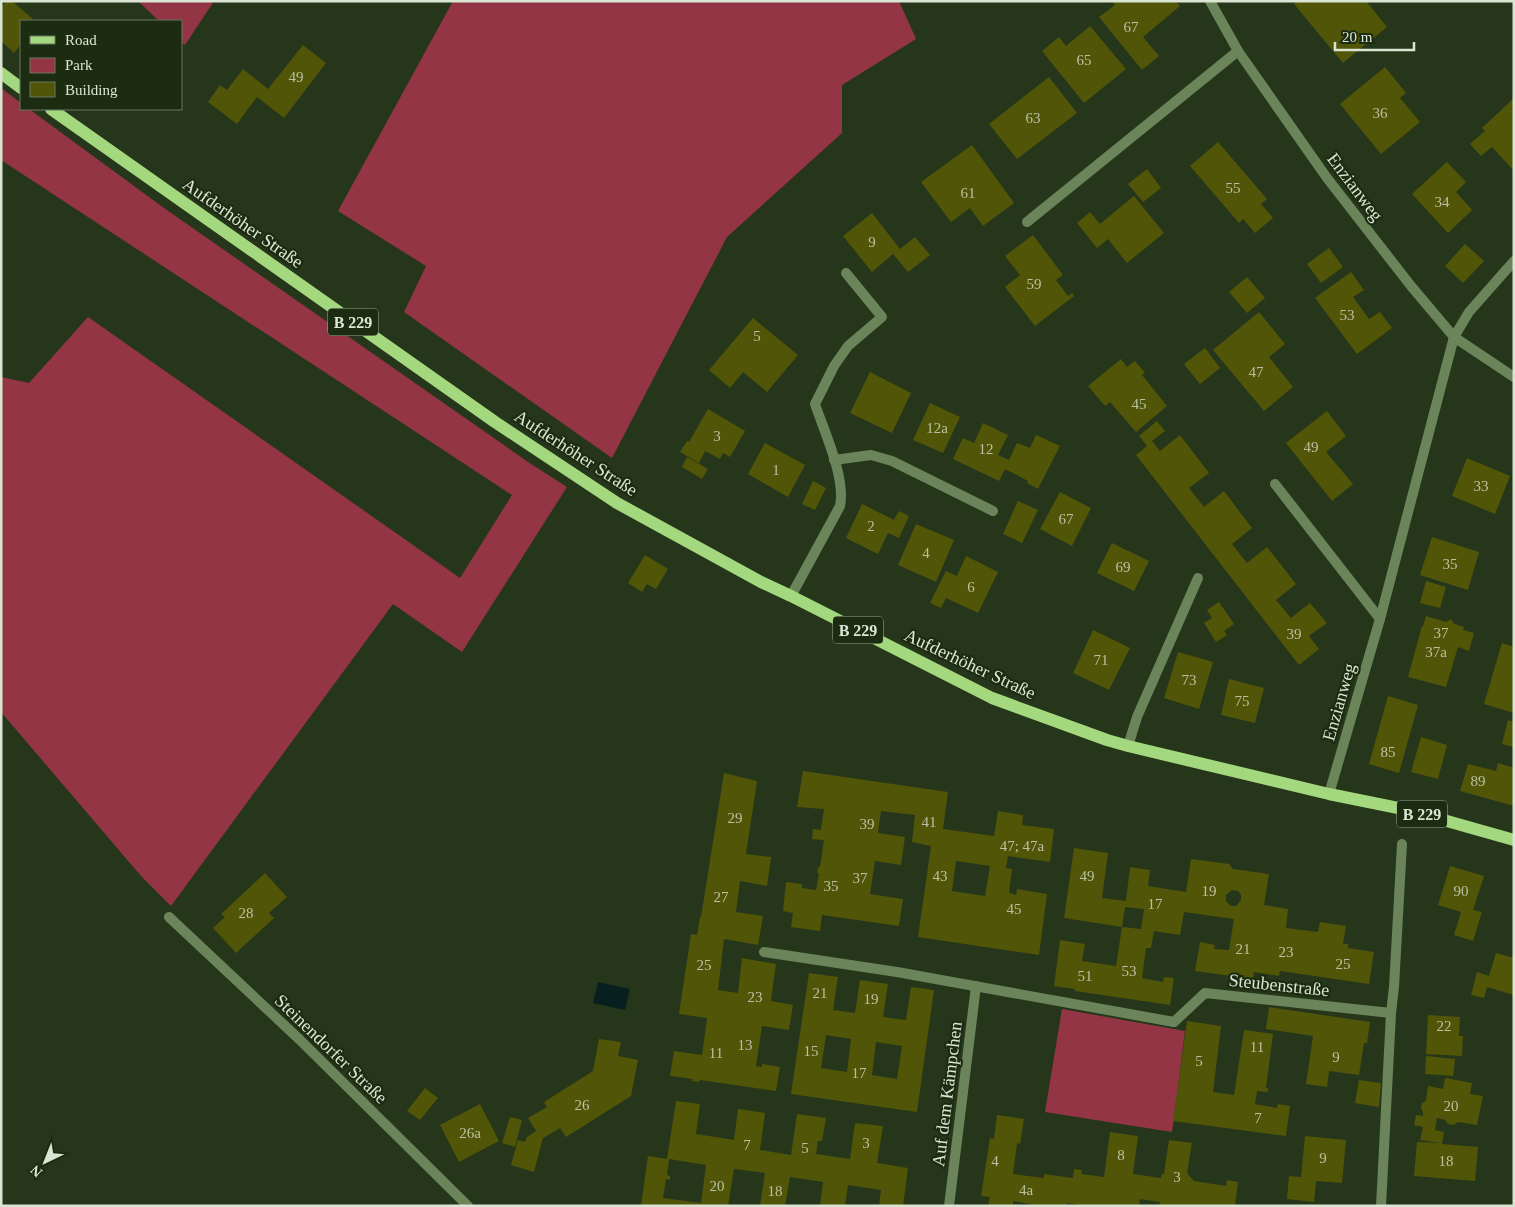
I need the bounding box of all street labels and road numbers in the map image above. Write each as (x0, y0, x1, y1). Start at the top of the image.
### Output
street label: Enzianweg (1323, 149, 1387, 225)
street label: Aufderhöher Straße (179, 174, 307, 272)
road number: B 229 (328, 308, 378, 336)
street label: Aufderhöher Straße (511, 406, 641, 500)
road number: B 229 (833, 616, 883, 644)
street label: Aufderhöher Straße (901, 625, 1039, 703)
street label: Enzianweg (1318, 661, 1360, 743)
road number: B 229 (1397, 801, 1447, 828)
street label: Steubenstraße (1228, 970, 1330, 1000)
street label: Steinendorfer Straße (271, 990, 391, 1108)
street label: Auf dem Kämpchen (928, 1020, 966, 1168)

